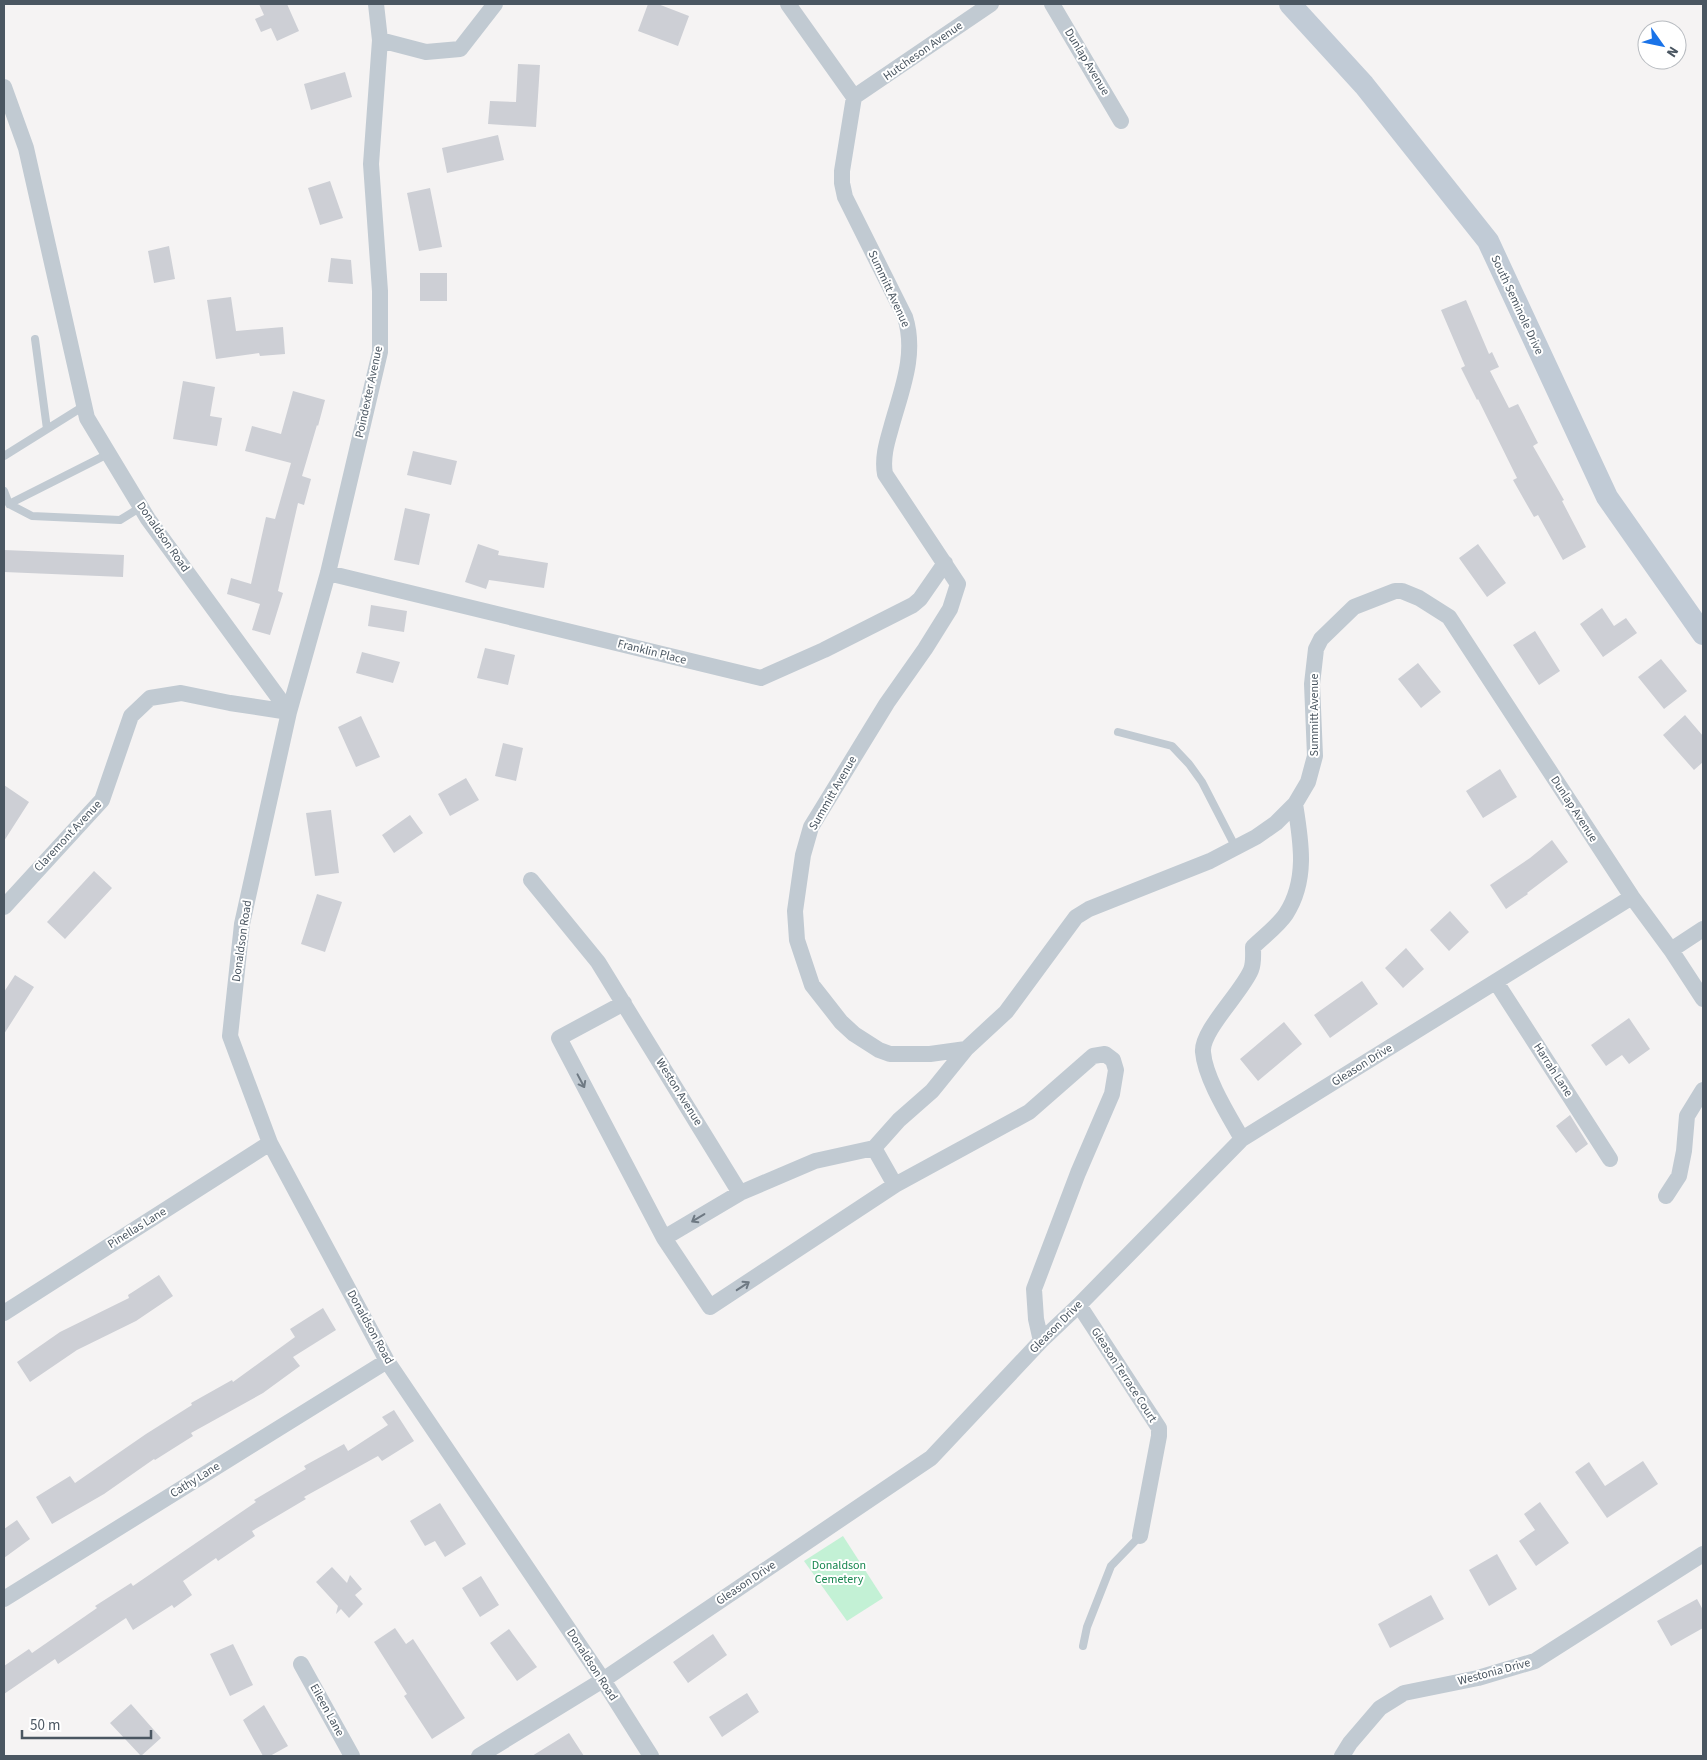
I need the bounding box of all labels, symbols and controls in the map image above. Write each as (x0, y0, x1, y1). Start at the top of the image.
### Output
street label: Hutcheson Avenue (880, 17, 966, 85)
north arrow (1637, 20, 1687, 70)
street label: Dunlap Avenue (1060, 25, 1114, 99)
text: N (1661, 42, 1683, 61)
street label: Summitt Avenue (864, 248, 914, 330)
street label: South Seminole Drive (1486, 252, 1548, 358)
street label: Poindexter Avenue (351, 344, 387, 440)
street label: Donaldson Road (132, 498, 194, 576)
street label: Franklin Place (616, 635, 688, 669)
street label: Summitt Avenue (1306, 673, 1323, 757)
street label: Summitt Avenue (805, 753, 861, 833)
street label: Dunlap Avenue (1546, 773, 1602, 845)
street label: Claremont Avenue (30, 796, 106, 876)
street label: Donaldson Road (228, 899, 256, 983)
street label: Gleason Drive (1328, 1040, 1396, 1090)
street label: Harrah Lane (1529, 1040, 1577, 1100)
street label: Weston Avenue (652, 1055, 707, 1129)
one-way arrow (577, 1073, 586, 1088)
street label: Pinellas Lane (104, 1203, 170, 1253)
one-way arrow (692, 1213, 706, 1223)
one-way arrow (736, 1280, 750, 1291)
street label: Donaldson Road (343, 1287, 397, 1367)
street label: Gleason Drive (1026, 1297, 1086, 1357)
street label: Gleason Terrace Court (1087, 1324, 1161, 1426)
street label: Cathy Lane (167, 1458, 223, 1502)
street label: Gleason Drive (713, 1557, 779, 1609)
park label: Donaldson Cemetery (812, 1557, 866, 1588)
street label: Donaldson Road (562, 1626, 622, 1704)
street label: Westonia Drive (1456, 1654, 1532, 1690)
street label: Eileen Lane (306, 1681, 348, 1739)
scale bar (22, 1708, 151, 1740)
text: 50 m (30, 1715, 60, 1736)

